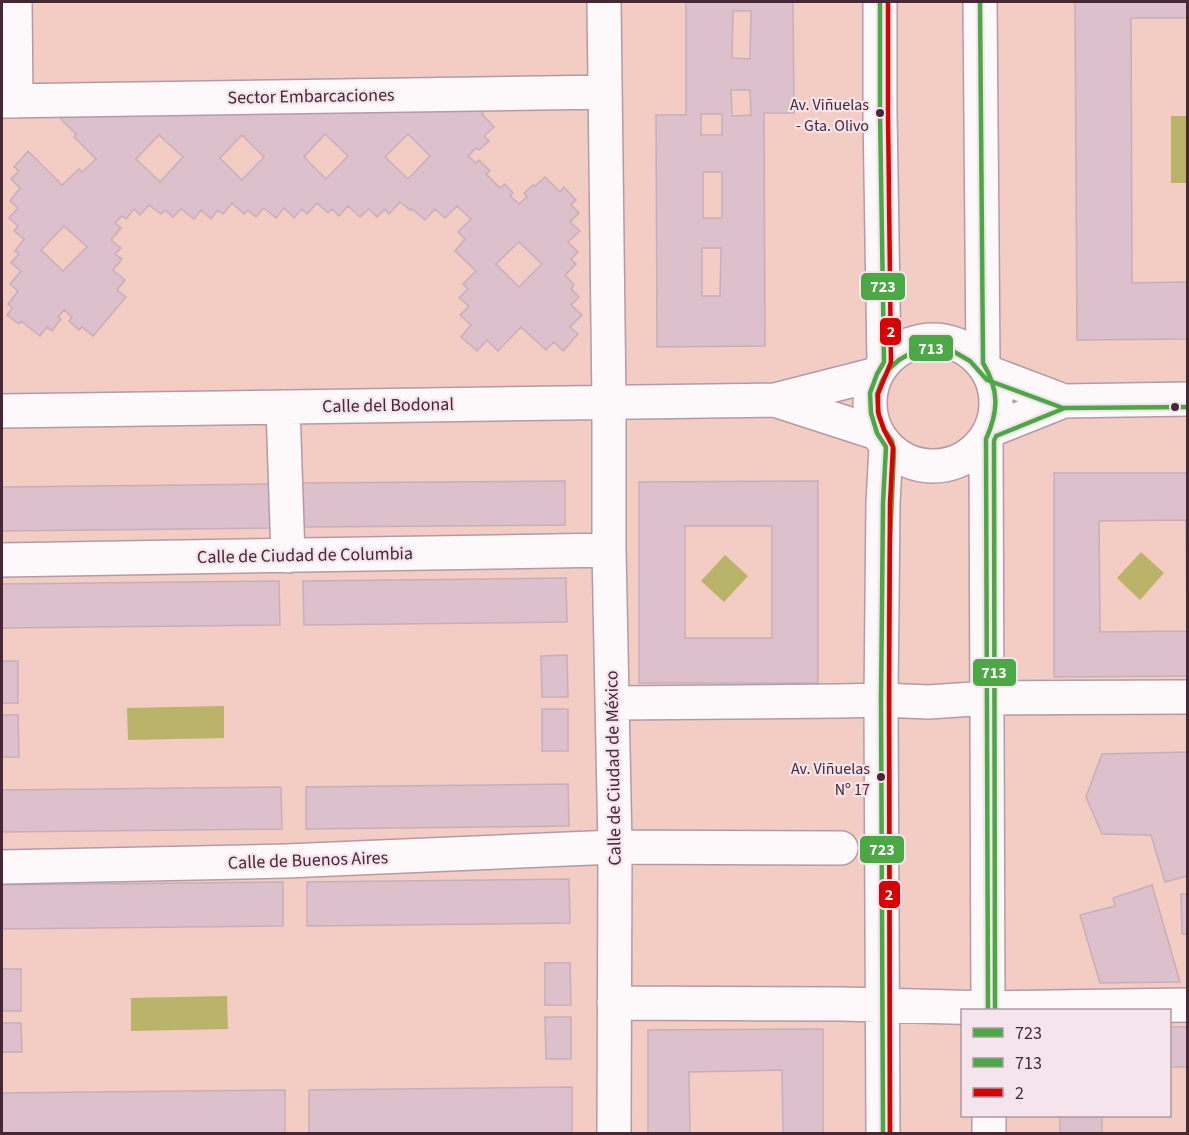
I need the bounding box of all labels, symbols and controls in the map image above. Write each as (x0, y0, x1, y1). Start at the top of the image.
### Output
street label: Sector Embarcaciones (227, 83, 395, 110)
place label: Av. Viñuelas - Gta. Olivo (790, 94, 869, 137)
marker: Av. Viñuelas - Gta. Olivo (874, 107, 886, 119)
line badge: 723 (860, 272, 906, 301)
text: 723 (870, 276, 896, 298)
line badge: 2 (879, 317, 902, 346)
text: 2 (887, 321, 895, 343)
line badge: 713 (908, 334, 954, 362)
text: 713 (918, 338, 944, 360)
street label: Calle del Bodonal (322, 392, 454, 419)
unlabelled marker (1169, 401, 1181, 413)
street label: Calle de Ciudad de Columbia (197, 541, 413, 570)
line badge: 713 (972, 658, 1017, 687)
text: 713 (981, 662, 1007, 684)
street label: Calle de Ciudad de México (599, 670, 628, 866)
place label: Av. Viñuelas Nº 17 (791, 758, 870, 801)
marker: Av. Viñuelas Nº 17 (875, 771, 887, 783)
line badge: 723 (859, 835, 905, 864)
text: 723 (869, 839, 895, 861)
street label: Calle de Buenos Aires (227, 845, 389, 876)
line badge: 2 (878, 880, 901, 909)
text: 2 (885, 884, 893, 906)
legend (961, 1009, 1171, 1117)
text: 723 (1015, 1021, 1042, 1046)
text: 713 (1015, 1051, 1042, 1076)
text: 2 (1015, 1081, 1024, 1106)

